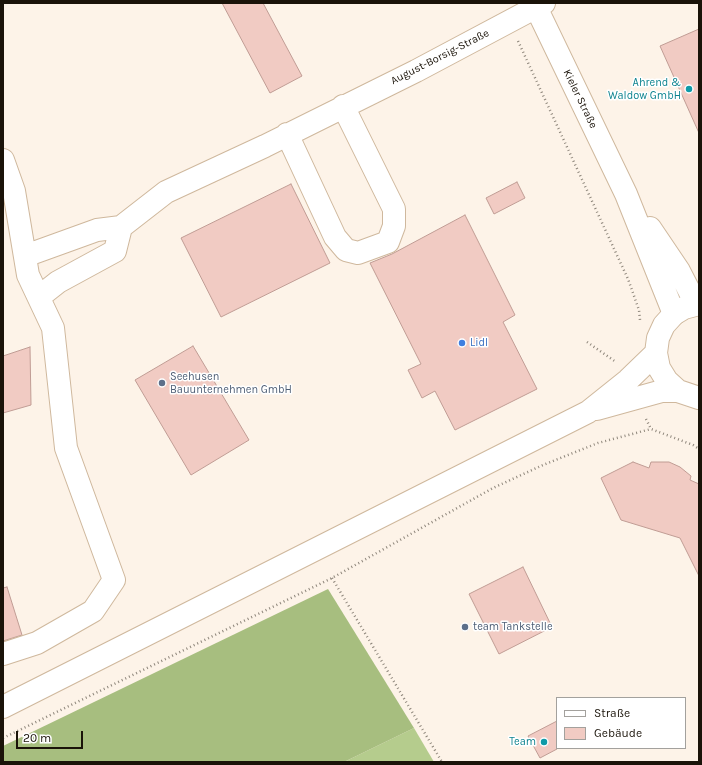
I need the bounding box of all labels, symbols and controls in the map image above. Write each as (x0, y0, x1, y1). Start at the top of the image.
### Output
street label: August-Borsig-Straße (389, 26, 491, 88)
street label: Kieler Straße (560, 67, 600, 131)
place label: Ahrend & Waldow GmbH (608, 76, 681, 102)
marker: Ahrend & Waldow GmbH (684, 84, 694, 94)
place label: Lidl (470, 336, 488, 350)
marker: Lidl (457, 338, 467, 348)
place label: Seehusen Bauunternehmen GmbH (170, 370, 292, 396)
marker: Seehusen Bauunternehmen GmbH (157, 378, 167, 388)
place label: team Tankstelle (473, 620, 553, 634)
marker: team Tankstelle (460, 622, 470, 632)
legend (556, 697, 686, 749)
text: Straße (594, 706, 630, 720)
scale bar (18, 723, 85, 749)
text: Gebäude (594, 726, 642, 740)
text: 20 m (23, 731, 51, 745)
place label: Team (509, 735, 536, 749)
marker: Team (539, 737, 549, 747)

